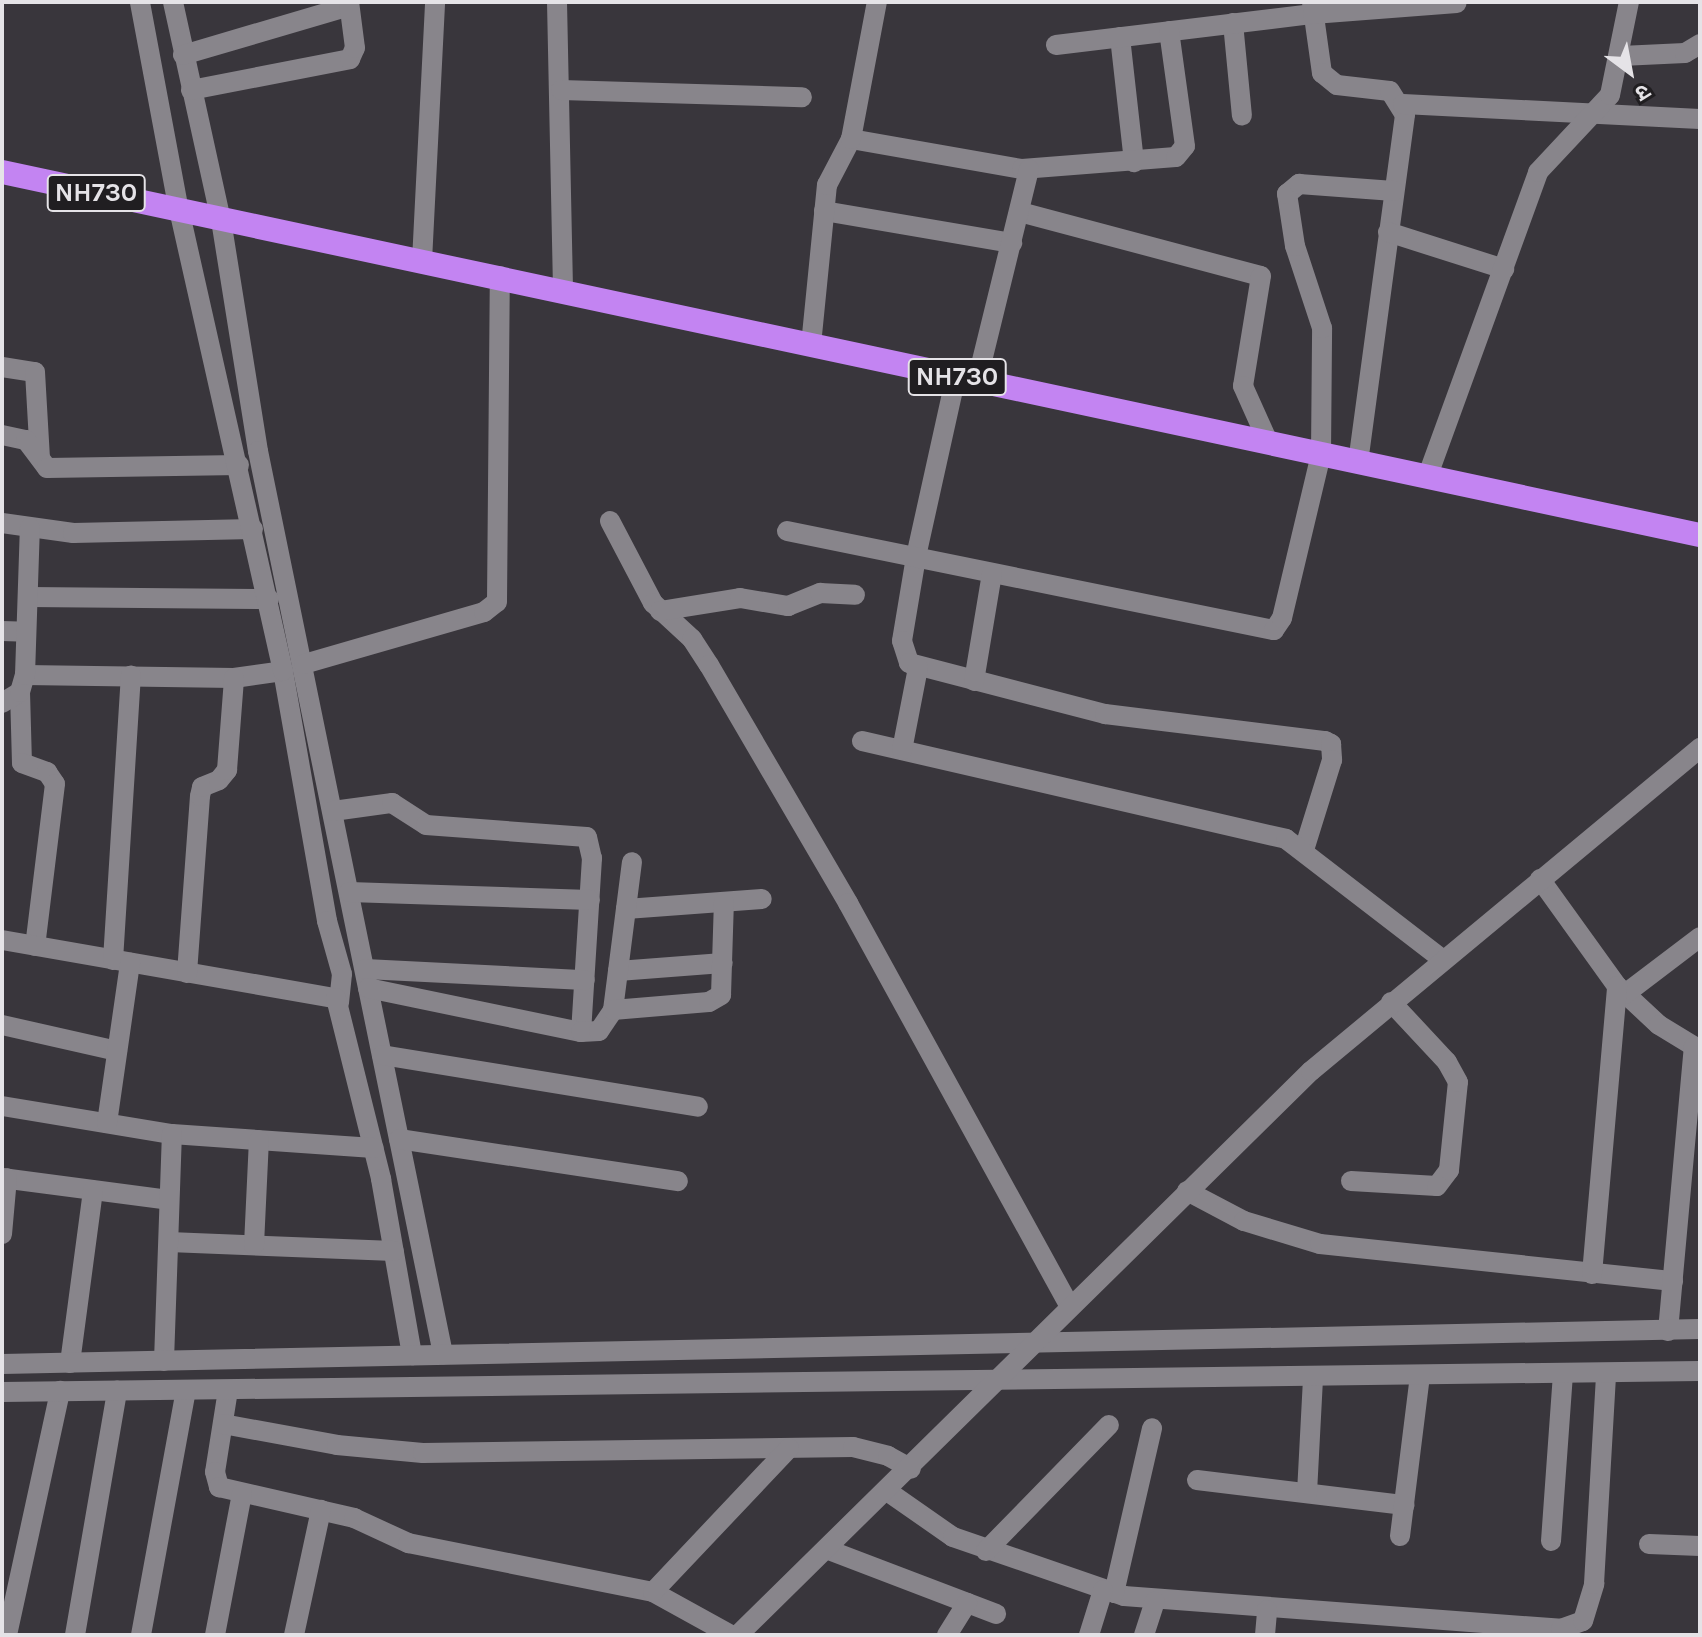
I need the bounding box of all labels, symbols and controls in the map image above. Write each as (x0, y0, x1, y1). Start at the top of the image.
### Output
north arrow (1590, 32, 1670, 112)
text: उ (1630, 78, 1655, 107)
road number: NH730 (46, 171, 146, 215)
road number: NH730 (907, 355, 1007, 399)

